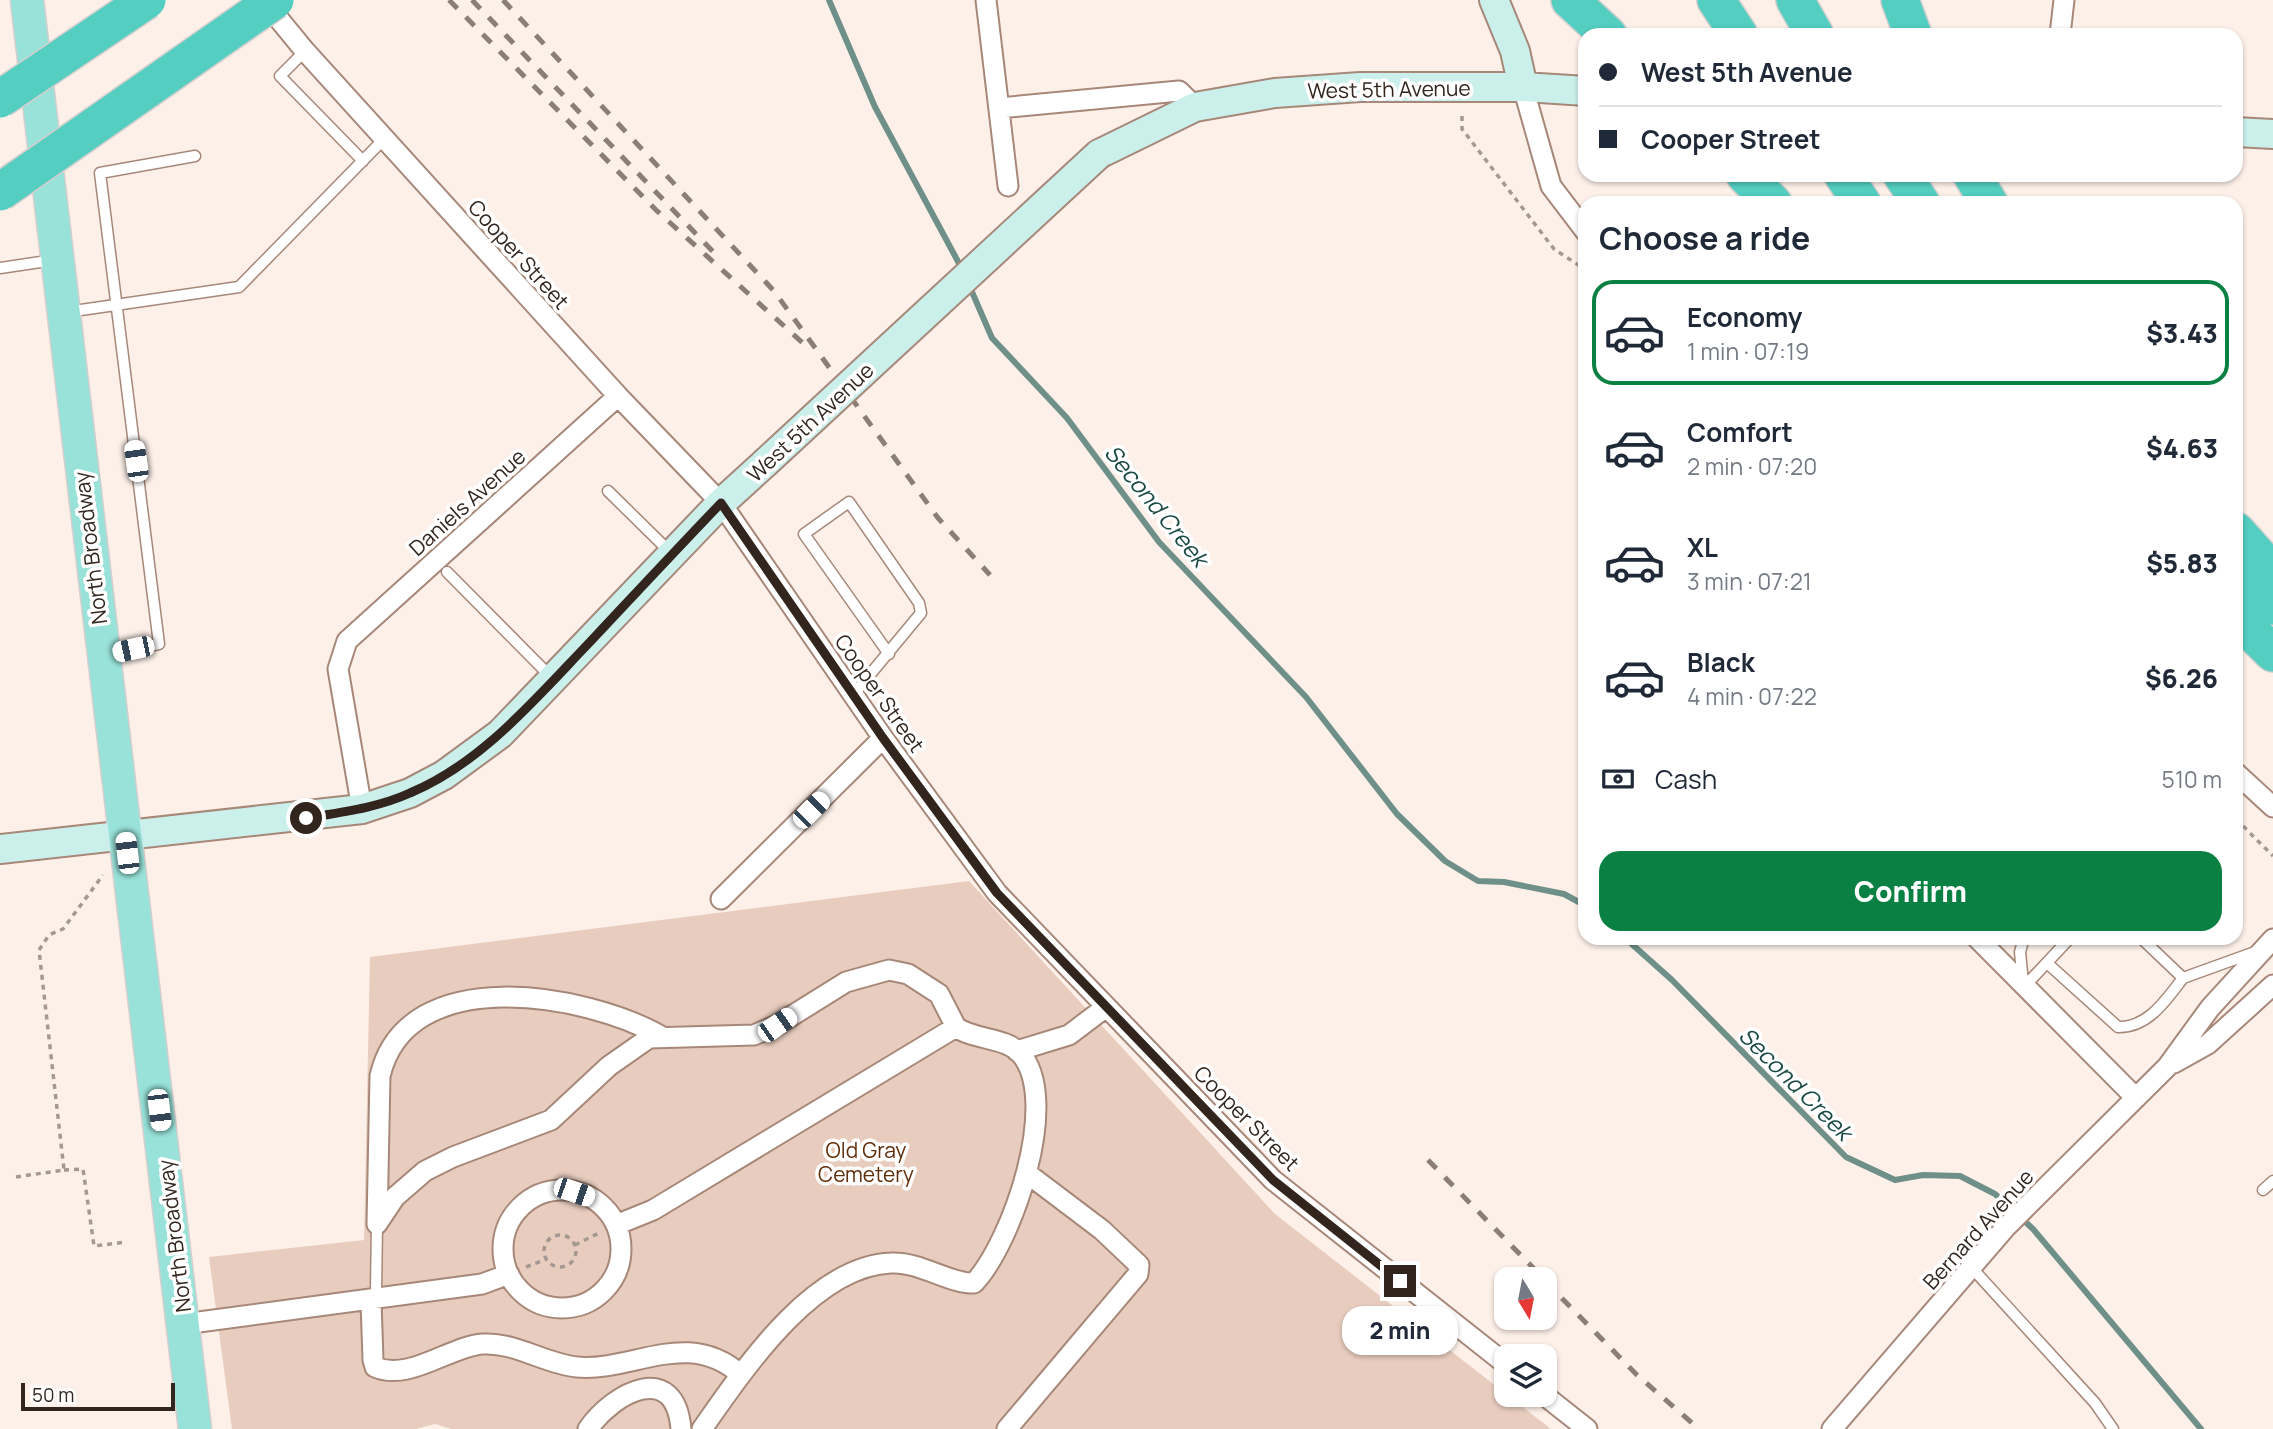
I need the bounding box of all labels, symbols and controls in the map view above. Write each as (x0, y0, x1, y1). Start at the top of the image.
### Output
text: West 5th Avenue (1641, 54, 1853, 90)
street label: West 5th Avenue (1307, 74, 1471, 104)
text: Cooper Street (1641, 121, 1821, 157)
street label: Cooper Street (462, 193, 576, 315)
text: Choose a ride (1599, 216, 1810, 260)
text: Economy (1687, 299, 1802, 335)
icon: car (1603, 301, 1666, 364)
text: $3.43 (2146, 315, 2218, 351)
text: 1 min · 07:19 (1687, 335, 1809, 367)
street label: West 5th Avenue (741, 356, 879, 488)
text: Comfort (1687, 414, 1793, 450)
icon: car (1603, 416, 1666, 479)
text: $4.63 (2146, 430, 2218, 466)
water label: Second Creek (1098, 437, 1218, 575)
car (123, 439, 150, 483)
street label: Daniels Avenue (403, 442, 531, 562)
text: 2 min · 07:20 (1687, 450, 1817, 482)
street label: North Broadway (67, 470, 113, 626)
text: XL (1687, 529, 1718, 565)
icon: car (1603, 531, 1666, 594)
text: $5.83 (2146, 545, 2218, 581)
text: 3 min · 07:21 (1687, 565, 1812, 597)
street label: Cooper Street (829, 628, 931, 758)
car (111, 634, 156, 664)
text: Black (1687, 644, 1755, 680)
icon: car (1603, 646, 1666, 709)
text: $6.26 (2145, 660, 2218, 696)
text: 4 min · 07:22 (1687, 680, 1817, 712)
icon: cash (1599, 760, 1637, 798)
text: Cash (1655, 761, 1717, 797)
text: 510 m (2162, 763, 2222, 795)
car (789, 788, 834, 832)
route start (290, 802, 322, 834)
car (115, 831, 140, 875)
button: Confirm (1599, 851, 2222, 931)
car (754, 1004, 801, 1046)
water label: Second Creek (1732, 1019, 1862, 1149)
street label: Cooper Street (1188, 1059, 1306, 1177)
car (147, 1088, 172, 1132)
park label: Old Gray Cemetery (818, 1136, 914, 1188)
street label: North Broadway (151, 1158, 197, 1314)
street label: Bernard Avenue (1916, 1163, 2040, 1295)
car (551, 1175, 598, 1209)
route end (1384, 1265, 1416, 1297)
north arrow (1494, 1267, 1558, 1330)
map controls (1494, 1267, 1557, 1407)
callout: 2 min (1342, 1306, 1458, 1354)
text: 2 min (1370, 1314, 1431, 1346)
button: layers (1494, 1344, 1557, 1407)
scale bar (21, 1380, 175, 1412)
text: 50 m (32, 1382, 74, 1408)

